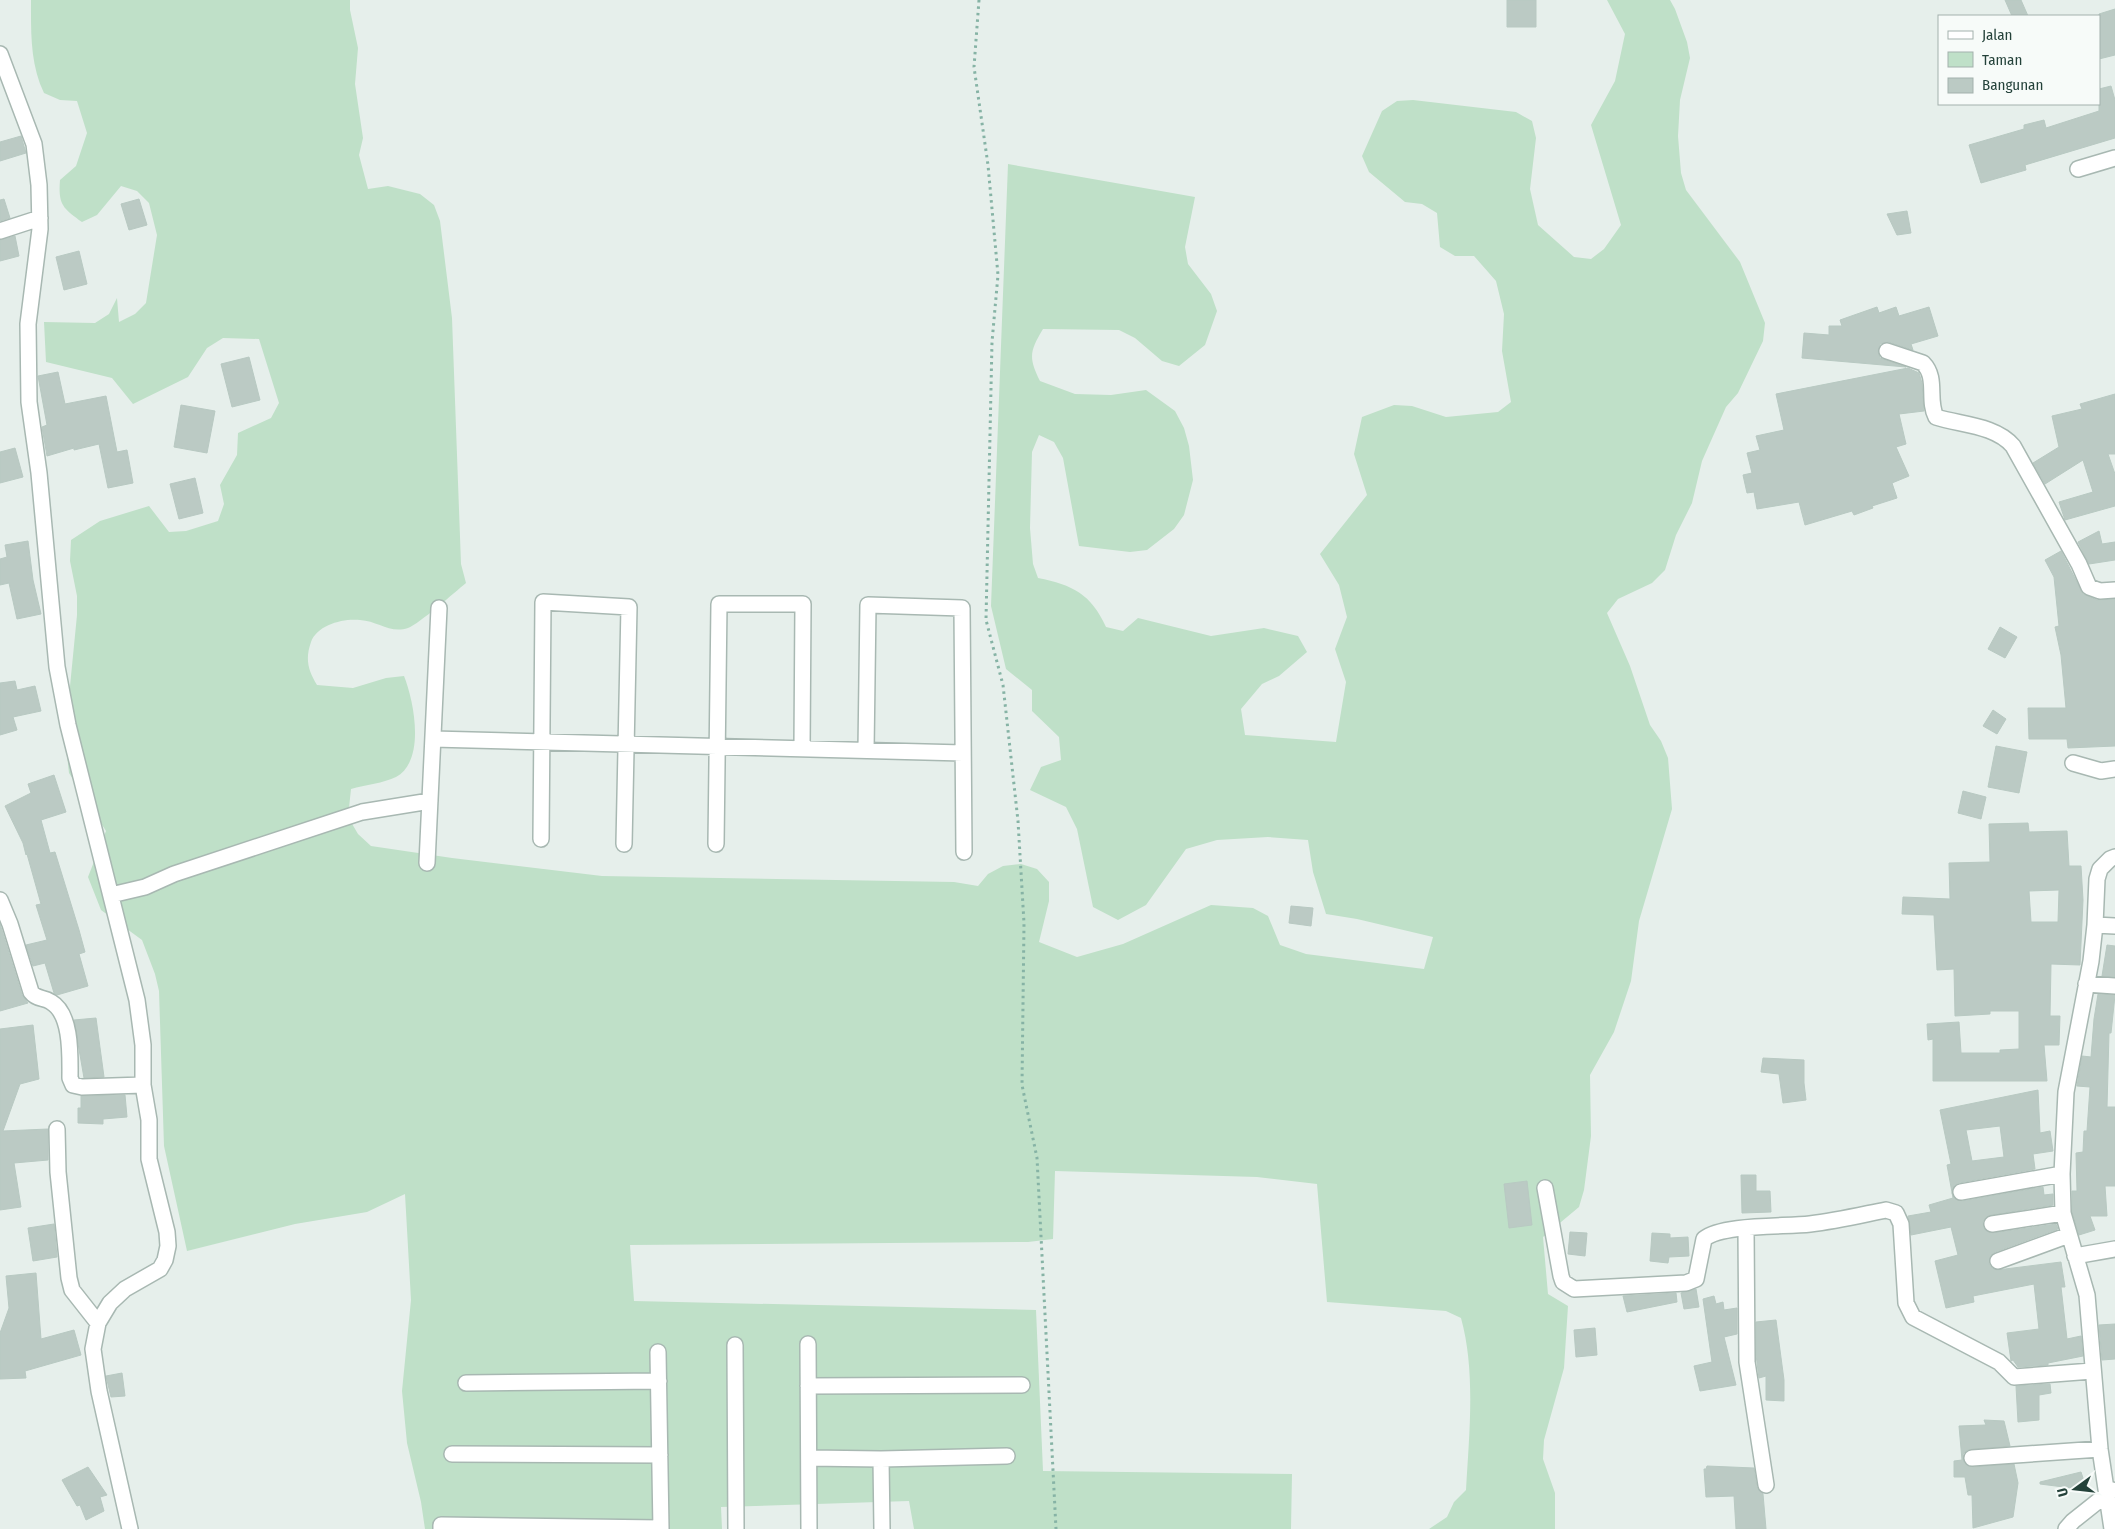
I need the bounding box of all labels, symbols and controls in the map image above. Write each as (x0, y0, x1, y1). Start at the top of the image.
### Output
legend (1938, 15, 2100, 105)
text: Jalan (1982, 26, 2012, 44)
text: Taman (1982, 51, 2022, 69)
text: Bangunan (1982, 76, 2043, 94)
north arrow (2050, 1464, 2100, 1514)
text: U (2054, 1486, 2072, 1498)

